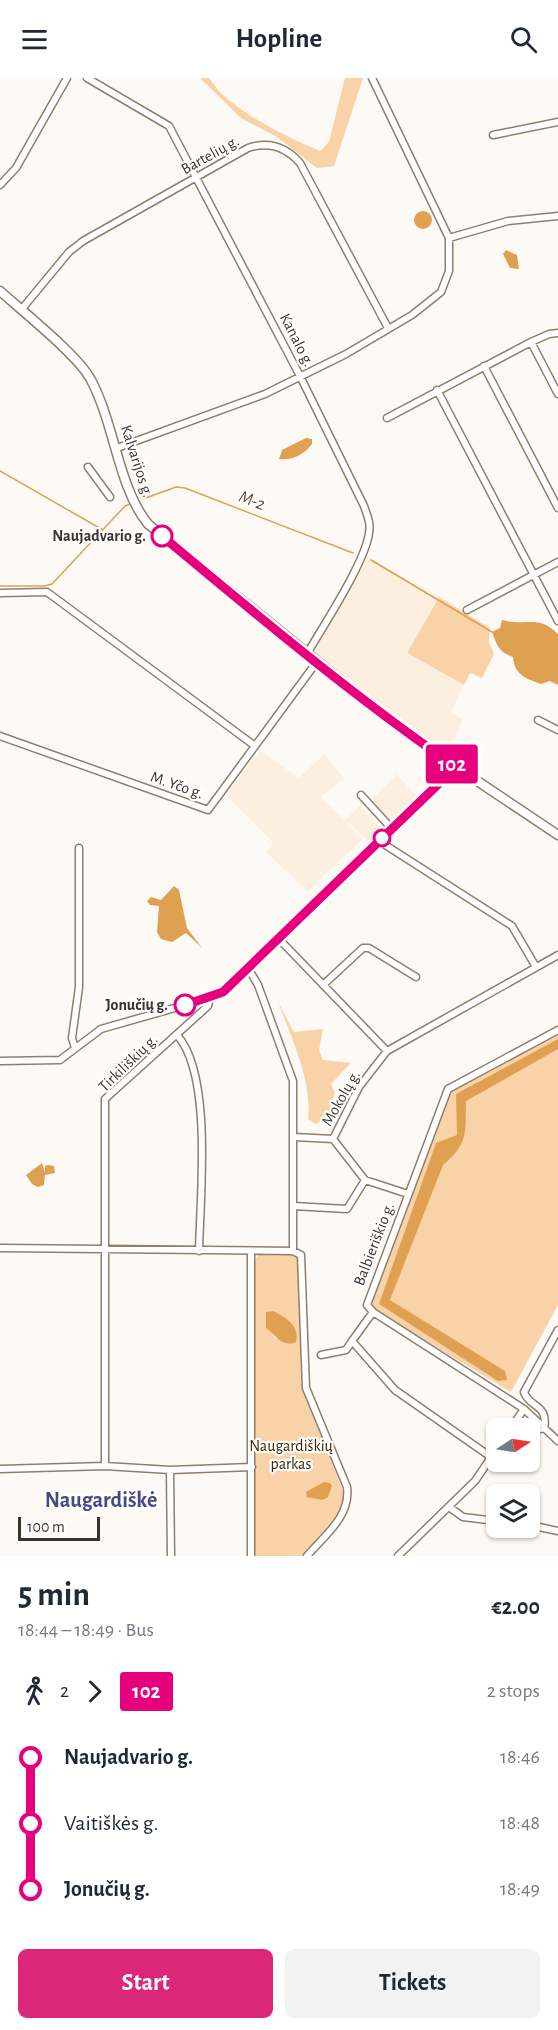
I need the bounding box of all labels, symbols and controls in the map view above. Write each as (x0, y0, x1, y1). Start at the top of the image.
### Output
icon: menu (18, 23, 51, 56)
icon: search (507, 23, 540, 56)
text: Hopline (236, 25, 322, 52)
street label: Bartelių g. (178, 133, 242, 177)
street label: Kanalo g. (277, 311, 317, 369)
street label: Kalvarijos g. (117, 423, 156, 499)
water label: M-2 (236, 488, 268, 514)
marker: Naujadvario g. (151, 525, 173, 547)
place label: Naujadvario g. (52, 528, 146, 545)
line badge: 102 (418, 744, 486, 784)
text: 102 (438, 754, 466, 775)
street label: M. Yčo g. (149, 769, 205, 801)
unlabelled marker (373, 829, 391, 847)
marker: Jonučių g. (174, 994, 196, 1016)
place label: Jonučių g. (106, 997, 168, 1013)
street label: Tirkiliškių g. (95, 1031, 161, 1095)
street label: Mokolų g. (319, 1067, 363, 1129)
street label: Balbieriškio g. (351, 1200, 397, 1288)
north arrow (486, 1418, 540, 1472)
map controls (486, 1418, 540, 1538)
park label: Naugardiškių parkas (249, 1438, 334, 1472)
button: layers (486, 1484, 540, 1538)
district label: Naugardiškė (45, 1489, 157, 1511)
scale bar (18, 1514, 100, 1542)
text: 100 m (27, 1519, 65, 1535)
text: 5 min (18, 1579, 90, 1612)
text: €2.00 (491, 1596, 540, 1618)
text: 18:44 – 18:49 · Bus (18, 1620, 154, 1640)
icon: walk (18, 1675, 51, 1708)
icon: forward (78, 1675, 111, 1708)
text: 2 (60, 1681, 69, 1701)
text: 102 (132, 1681, 161, 1702)
text: 2 stops (487, 1681, 540, 1701)
text: Naujadvario g. (64, 1746, 193, 1768)
text: 18:46 (500, 1747, 540, 1767)
text: Vaitiškės g. (64, 1812, 159, 1834)
text: 18:48 (500, 1813, 540, 1833)
text: Jonučių g. (64, 1878, 150, 1900)
text: 18:49 (500, 1879, 540, 1899)
button: Start (18, 1949, 273, 2018)
button: Tickets (285, 1949, 540, 2018)

